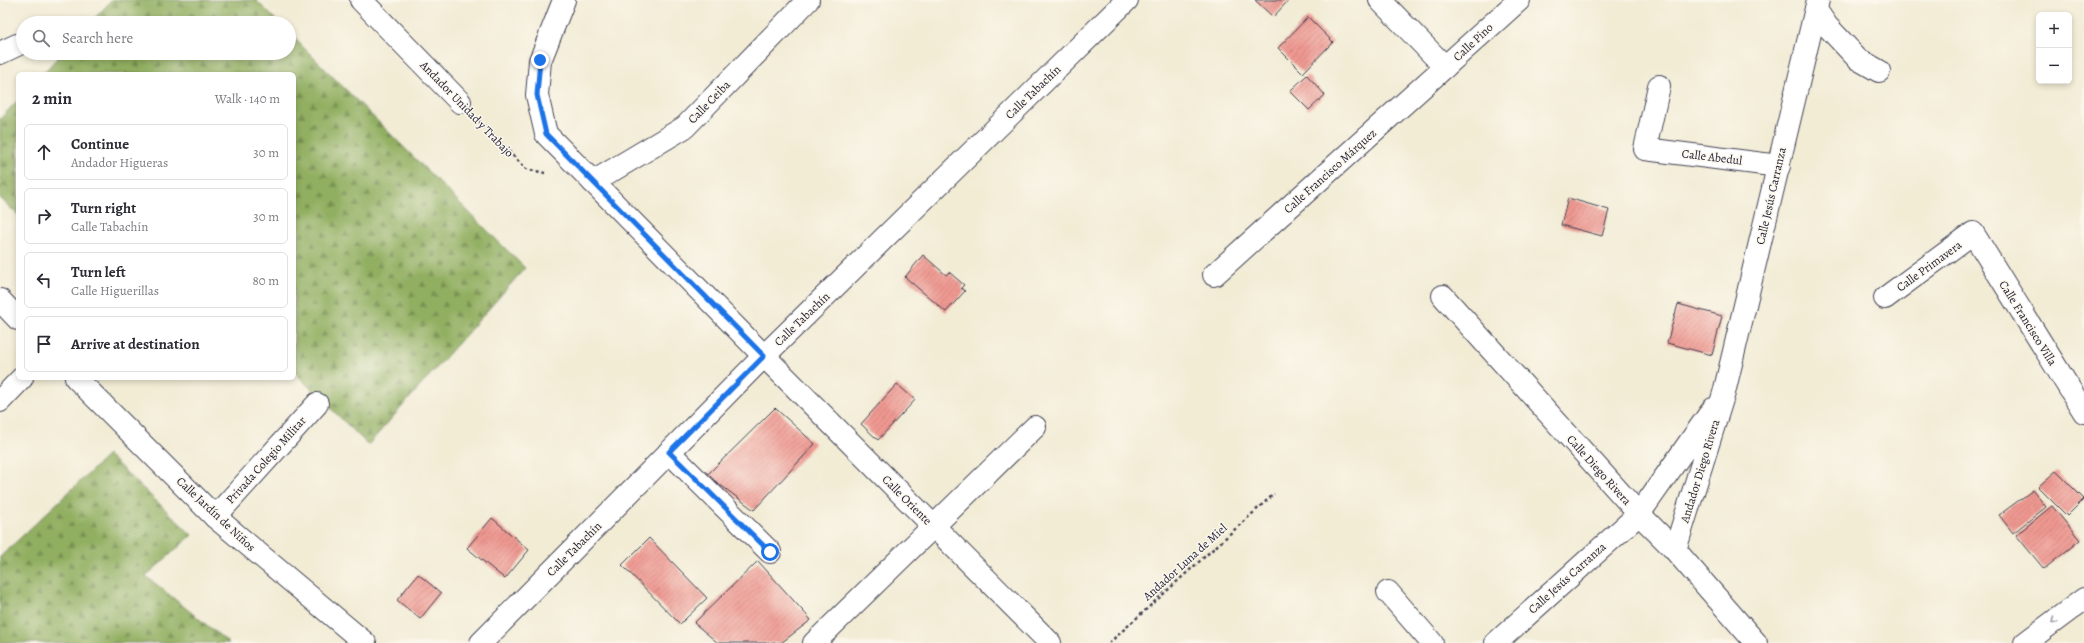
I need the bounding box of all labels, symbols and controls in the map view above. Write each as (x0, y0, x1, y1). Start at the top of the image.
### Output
map controls (2036, 12, 2072, 84)
button: + (2036, 12, 2072, 48)
search box (16, 16, 296, 60)
street label: Calle Pino (1450, 19, 1496, 65)
icon: search (30, 27, 52, 49)
text: Search here (62, 28, 133, 48)
button: − (2036, 48, 2072, 84)
route end (531, 51, 549, 69)
street label: Andador Unidad y Trabajo (416, 57, 517, 161)
street label: Calle Tabachín (1002, 61, 1065, 123)
street label: Calle Ceiba (684, 77, 734, 127)
text: 2 min (32, 87, 72, 110)
text: Walk · 140 m (215, 90, 280, 107)
street label: Calle Francisco Márquez (1280, 125, 1380, 217)
text: Continue (71, 134, 129, 154)
icon: ahead (33, 141, 55, 163)
text: 30 m (253, 144, 279, 161)
street label: Calle Abedul (1681, 145, 1743, 169)
street label: Calle Jesús Carranza (1752, 145, 1790, 246)
text: Andador Higueras (71, 154, 168, 171)
text: Turn right (71, 198, 136, 218)
icon: right (33, 205, 55, 227)
text: 30 m (253, 208, 279, 225)
text: Calle Tabachín (71, 218, 148, 235)
street label: Calle Primavera (1893, 237, 1965, 295)
text: Turn left (71, 262, 126, 282)
icon: left (33, 269, 55, 291)
text: 80 m (252, 272, 279, 289)
street label: Calle Francisco Villa (1995, 277, 2061, 369)
text: Calle Higuerillas (71, 282, 159, 299)
street label: Calle Tabachín (771, 288, 834, 350)
icon: arrive (33, 333, 55, 355)
text: Arrive at destination (71, 334, 200, 354)
street label: Privada Colegio Militar (222, 412, 310, 507)
street label: Andador Diego Rivera (1676, 417, 1723, 526)
street label: Calle Diego Rivera (1563, 431, 1635, 509)
street label: Calle Oriente (879, 472, 935, 528)
street label: Calle Jardín de Niños (173, 473, 259, 555)
street label: Calle Tabachín (543, 518, 605, 580)
street label: Andador Luna de Miel (1139, 520, 1230, 605)
street label: Calle Jesús Carranza (1525, 538, 1610, 617)
route start (761, 543, 779, 561)
one-way arrow (2052, 616, 2059, 623)

